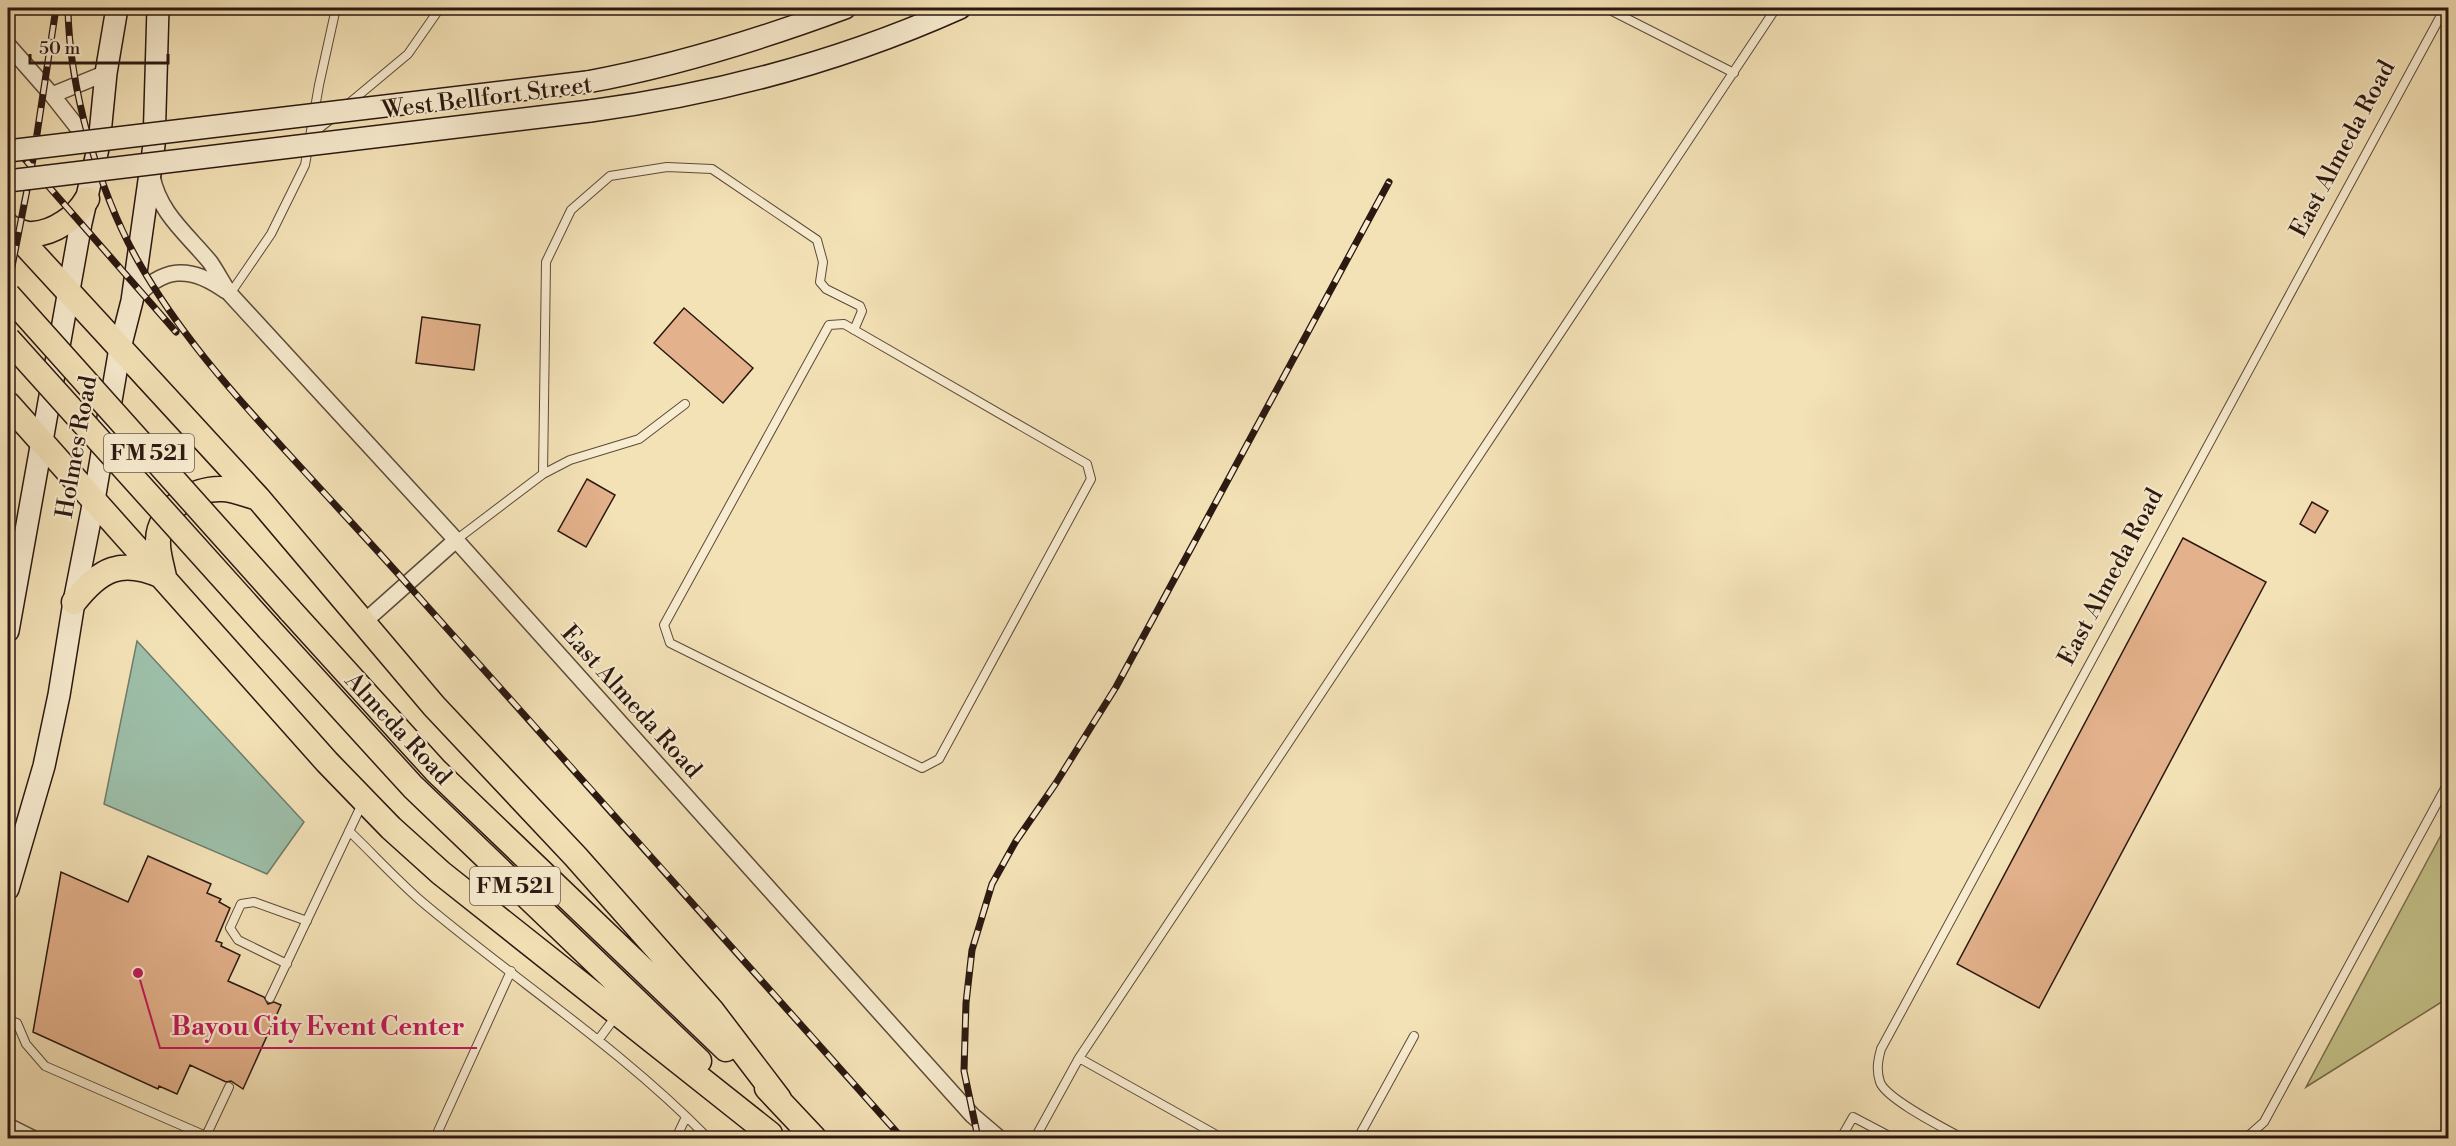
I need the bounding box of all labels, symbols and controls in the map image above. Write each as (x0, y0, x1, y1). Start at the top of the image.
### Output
scale bar (30, 27, 168, 65)
text: 50 m (39, 37, 81, 60)
street label: East Almeda Road (2284, 55, 2402, 243)
street label: West Bellfort Street (379, 70, 594, 126)
street label: Holmes Road (50, 373, 104, 521)
road number: FM 521 (104, 434, 194, 472)
street label: East Almeda Road (2052, 483, 2170, 671)
street label: East Almeda Road (554, 619, 708, 785)
street label: Almeda Road (338, 666, 458, 792)
road number: FM 521 (470, 867, 560, 905)
callout: Bayou City Event Center (160, 1004, 477, 1048)
text: Bayou City Event Center (171, 1011, 465, 1043)

